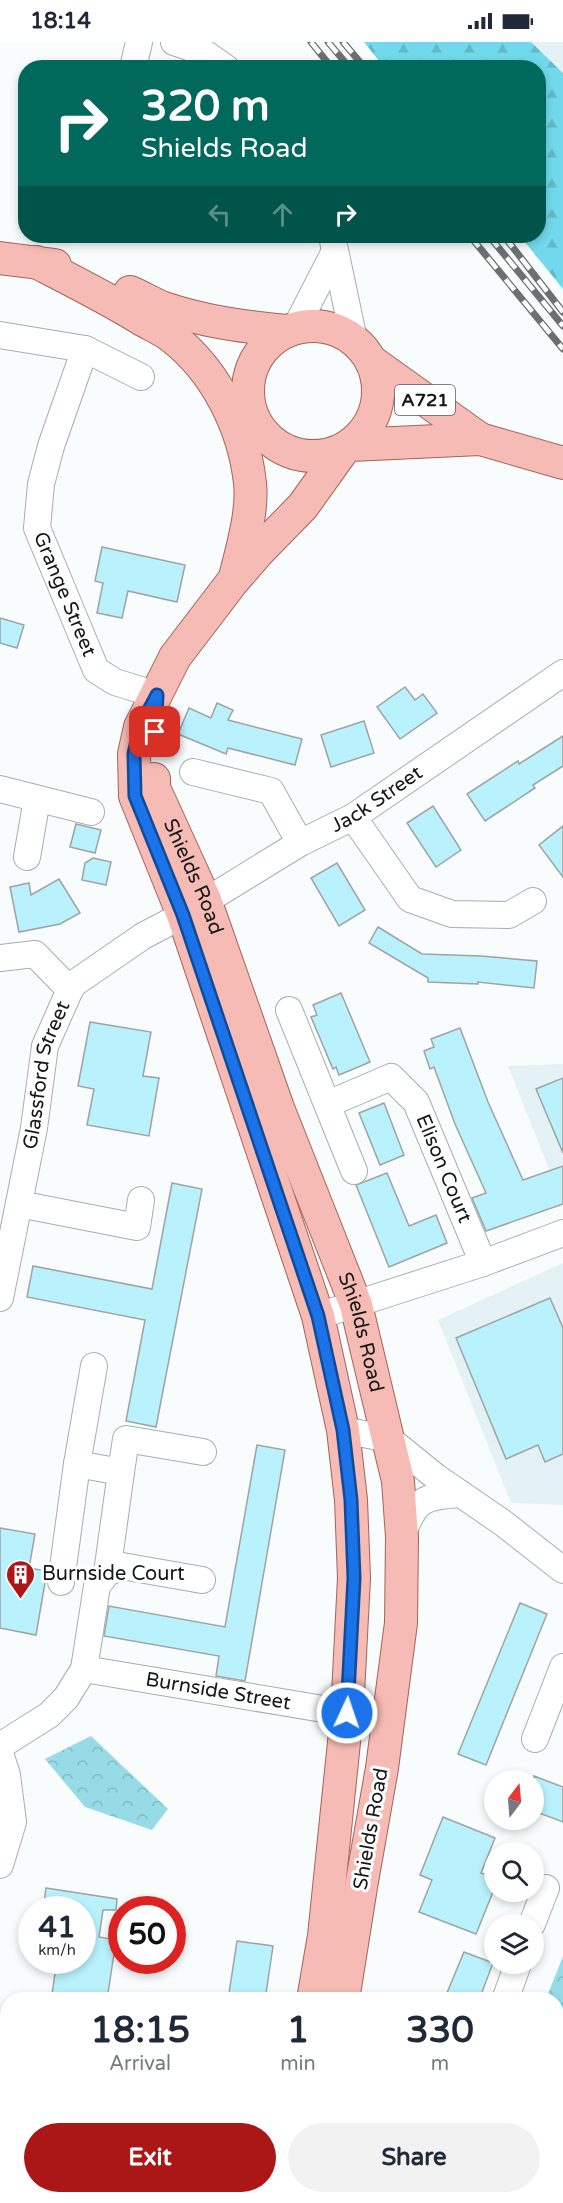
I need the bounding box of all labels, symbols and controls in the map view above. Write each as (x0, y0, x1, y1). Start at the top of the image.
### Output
text: 18:14 (30, 8, 91, 34)
text: 320 m (141, 81, 270, 132)
icon: right (42, 84, 120, 162)
text: Shields Road (141, 132, 307, 165)
icon: left (203, 198, 236, 231)
icon: ahead (266, 198, 299, 231)
icon: right (329, 198, 362, 231)
road number: A721 (395, 385, 455, 415)
street label: Grange Street (28, 528, 101, 660)
pin (129, 706, 180, 757)
icon: arrive (138, 715, 171, 748)
street label: Jack Street (327, 761, 427, 838)
street label: Shields Road (158, 815, 228, 938)
street label: Glassford Street (18, 997, 76, 1151)
street label: Elison Court (410, 1111, 477, 1227)
street label: Shields Road (332, 1269, 388, 1395)
building icon: Burnside Court (5, 1558, 37, 1600)
place label: Burnside Court (42, 1562, 185, 1586)
street label: Burnside Street (144, 1667, 293, 1715)
position arrow (315, 1681, 379, 1745)
street label: Shields Road (348, 1766, 394, 1892)
north arrow (484, 1770, 544, 1830)
map controls (484, 1770, 544, 1974)
button: search (484, 1842, 544, 1902)
speed limit sign: 50 (108, 1896, 186, 1974)
text: 41 (38, 1909, 76, 1946)
button: layers (484, 1914, 544, 1974)
text: km/h (38, 1941, 76, 1959)
text: 18:15 (90, 2009, 190, 2052)
text: 1 (287, 2009, 309, 2052)
text: 330 (406, 2009, 474, 2052)
text: Arrival (109, 2052, 171, 2076)
text: min (280, 2052, 316, 2076)
text: m (431, 2052, 449, 2076)
button: Exit (24, 2123, 276, 2192)
button: Share (288, 2123, 540, 2192)

